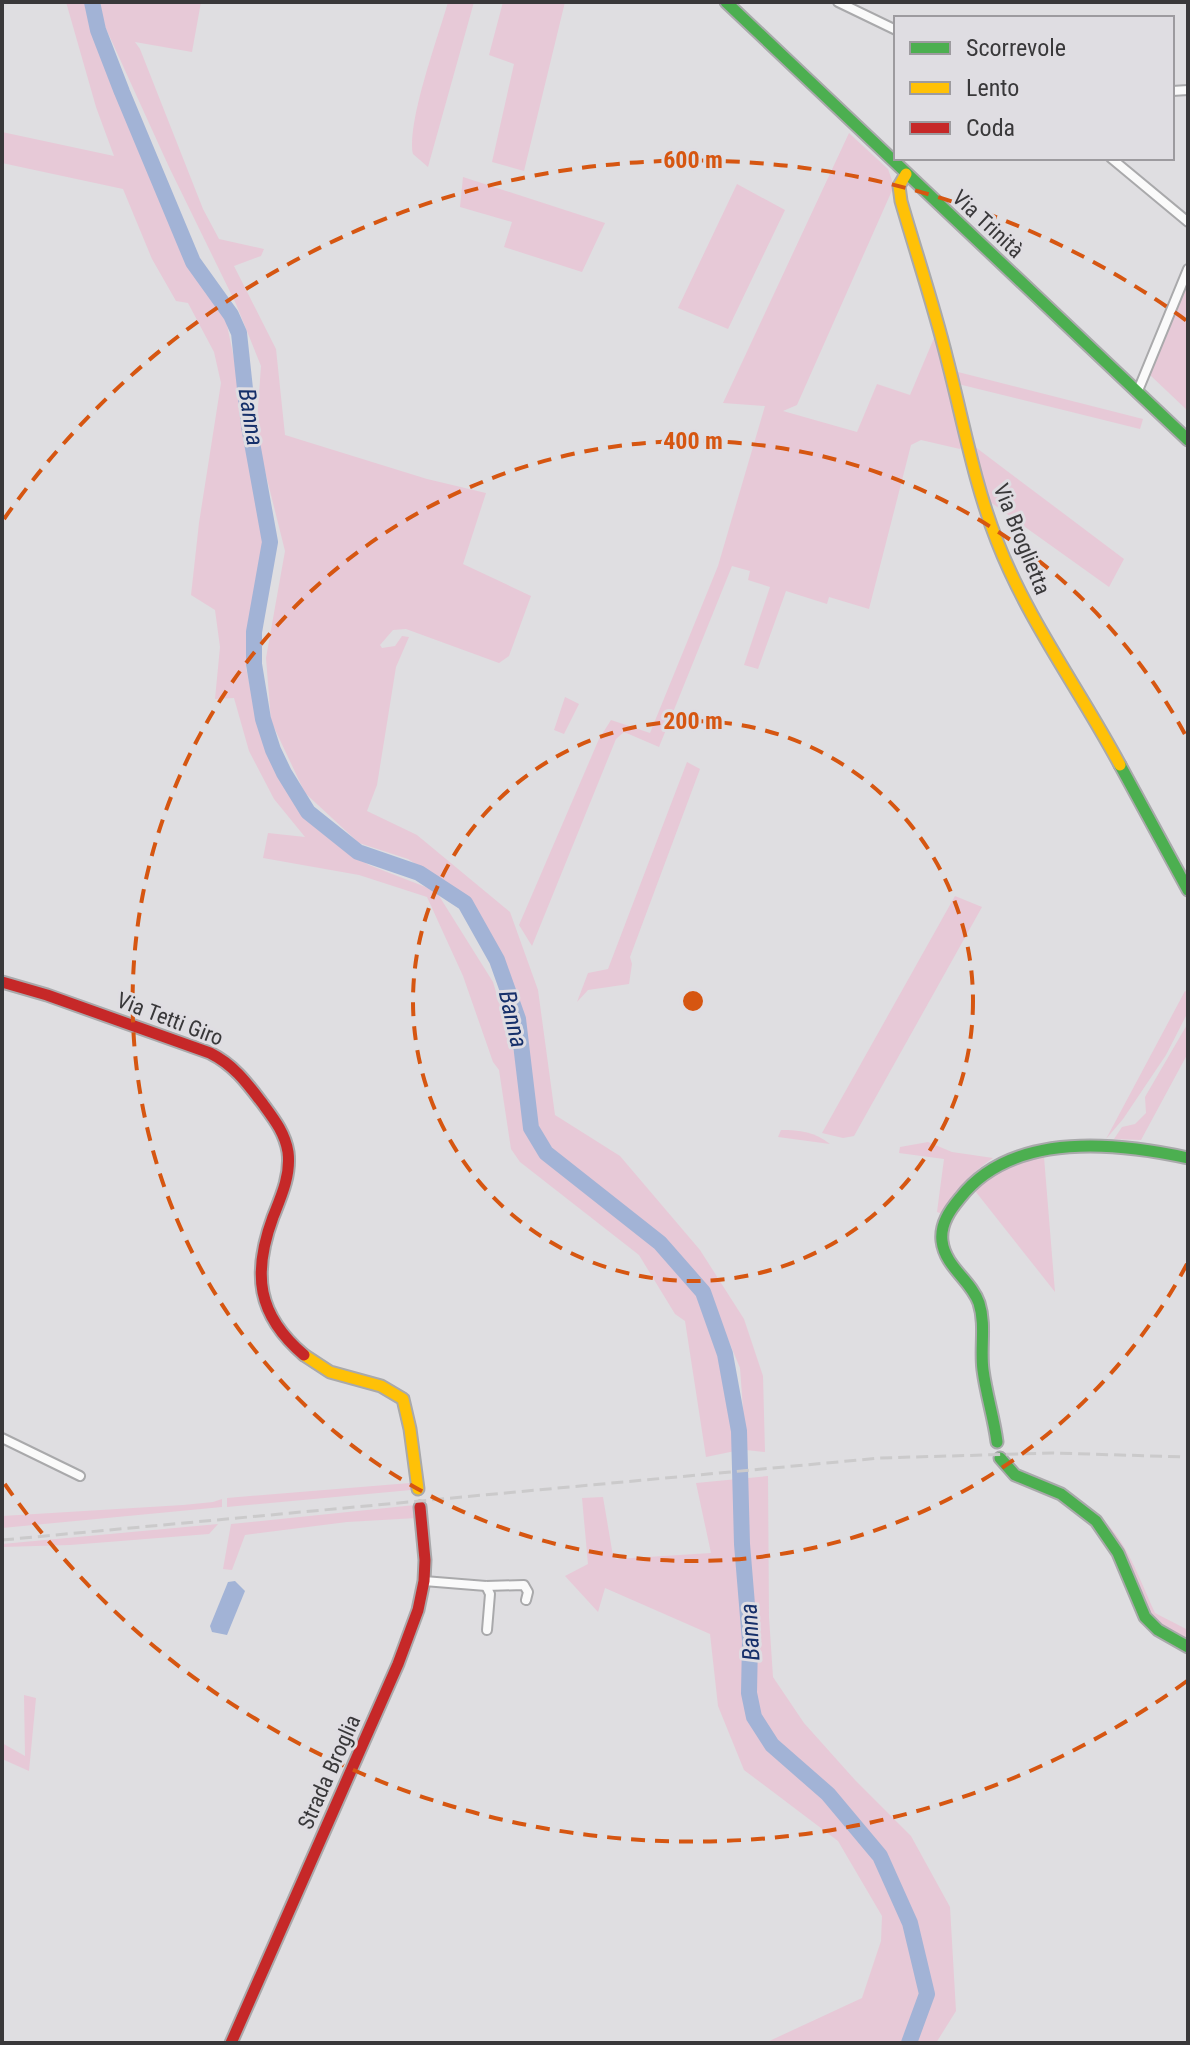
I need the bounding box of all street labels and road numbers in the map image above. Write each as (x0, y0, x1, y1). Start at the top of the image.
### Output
street label: Via Trinità (947, 185, 1029, 263)
street label: Via Broglietta (988, 480, 1056, 598)
street label: Via Tetti Giro (113, 987, 227, 1051)
street label: Strada Broglia (293, 1711, 365, 1833)

